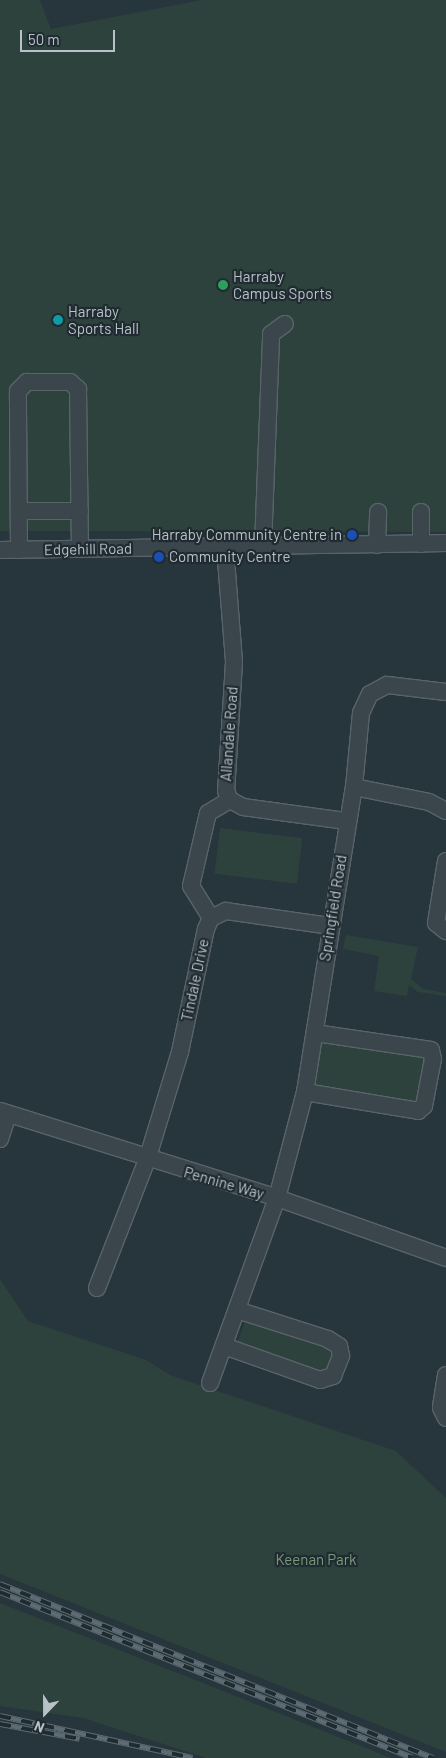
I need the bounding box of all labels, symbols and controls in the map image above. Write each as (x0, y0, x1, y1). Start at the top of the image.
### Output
scale bar (22, 20, 118, 52)
text: 50 m (28, 30, 60, 48)
place label: Harraby Campus Sports (233, 267, 332, 302)
marker: Harraby Campus Sports (217, 279, 229, 291)
place label: Harraby Sports Hall (68, 302, 139, 337)
marker: Harraby Sports Hall (52, 314, 64, 326)
place label: Harraby Community Centre in (152, 526, 342, 544)
marker: Harraby Community Centre in (346, 529, 358, 541)
street label: Edgehill Road (44, 539, 132, 559)
place label: Community Centre (169, 548, 290, 566)
marker: Community Centre (153, 551, 165, 563)
street label: Allandale Road (217, 686, 241, 782)
street label: Springfield Road (316, 854, 350, 962)
street label: Tindale Drive (177, 937, 213, 1023)
street label: Pennine Way (182, 1163, 266, 1203)
park label: Keenan Park (275, 1551, 357, 1569)
north arrow (20, 1688, 70, 1738)
text: N (32, 1718, 47, 1737)

